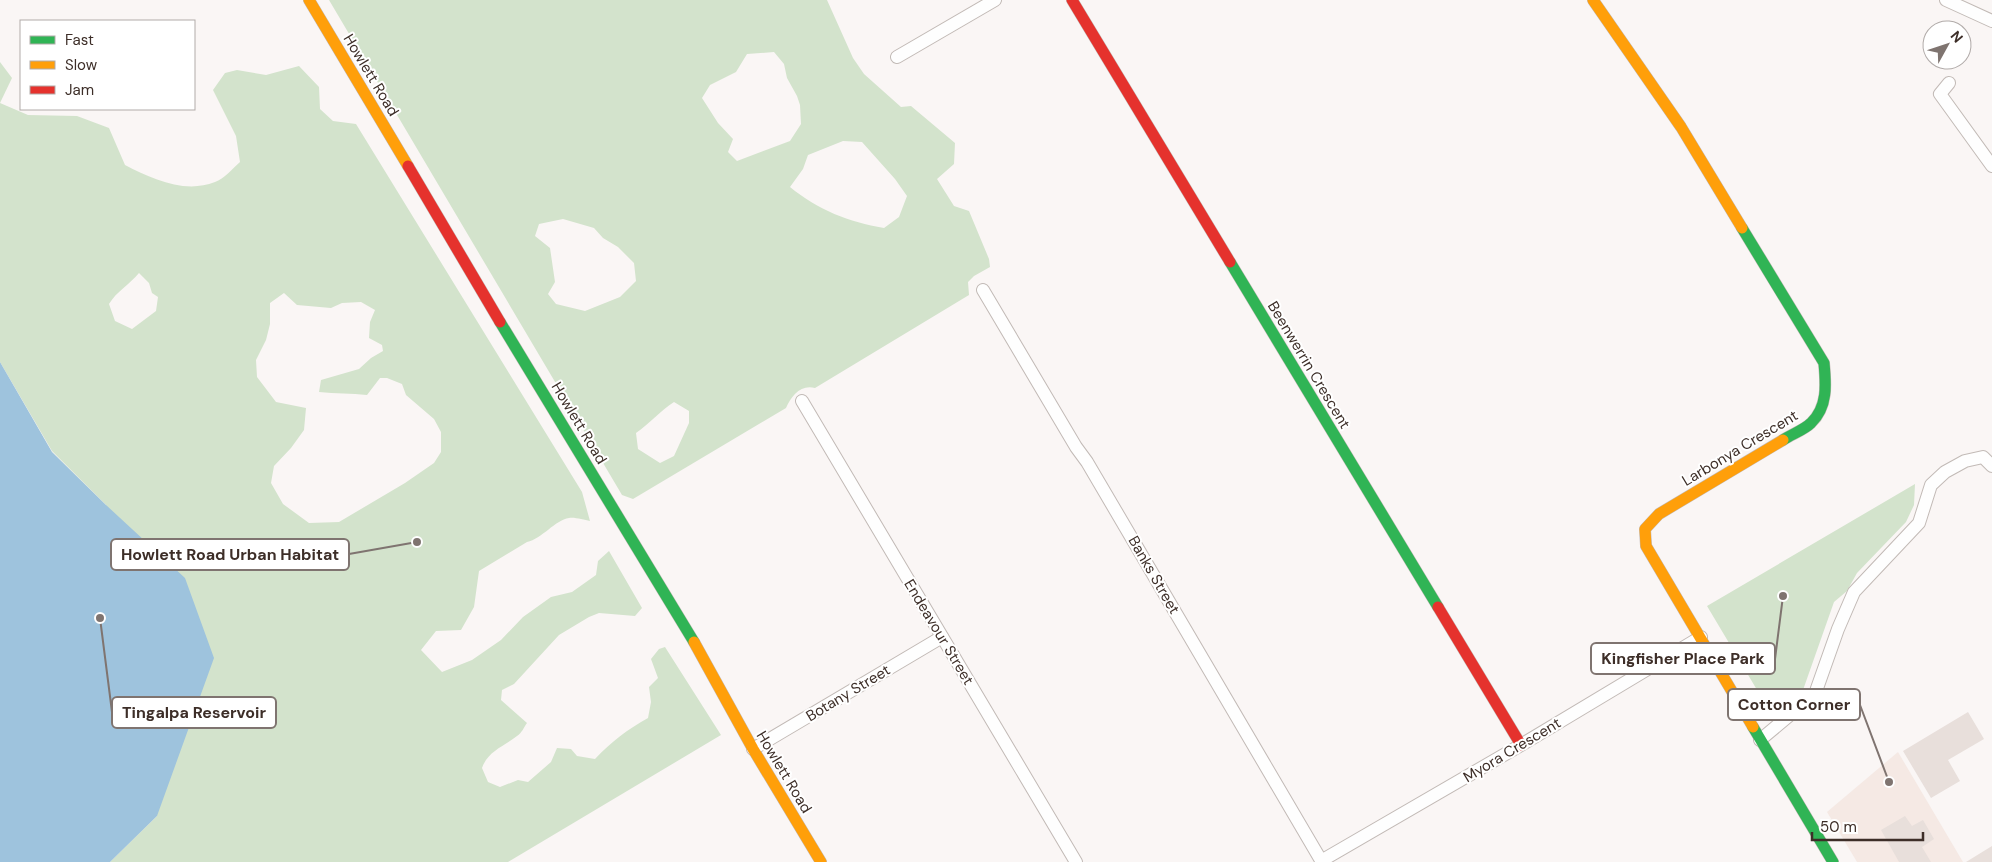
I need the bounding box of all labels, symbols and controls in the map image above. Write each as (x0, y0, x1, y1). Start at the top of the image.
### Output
legend (20, 20, 195, 110)
north arrow (1922, 20, 1972, 70)
text: N (1947, 27, 1967, 46)
text: Fast (65, 30, 94, 50)
street label: Howlett Road (339, 30, 403, 120)
text: Slow (65, 55, 98, 75)
text: Jam (65, 80, 94, 100)
street label: Beenwerrin Crescent (1263, 298, 1355, 433)
street label: Howlett Road (547, 378, 611, 468)
street label: Larbonya Crescent (1678, 405, 1802, 491)
street label: Banks Street (1124, 532, 1184, 618)
callout: Howlett Road Urban Habitat (111, 539, 349, 570)
text: Howlett Road Urban Habitat (121, 544, 339, 565)
street label: Endeavour Street (900, 575, 979, 689)
callout: Kingfisher Place Park (1591, 643, 1775, 674)
text: Kingfisher Place Park (1601, 648, 1765, 669)
street label: Botany Street (802, 660, 894, 726)
callout: Cotton Corner (1728, 689, 1860, 720)
text: Cotton Corner (1738, 694, 1851, 715)
callout: Tingalpa Reservoir (112, 697, 276, 728)
text: Tingalpa Reservoir (122, 702, 266, 723)
street label: Myora Crescent (1459, 713, 1565, 787)
street label: Howlett Road (752, 727, 816, 817)
scale bar (1812, 810, 1923, 842)
text: 50 m (1820, 817, 1857, 837)

